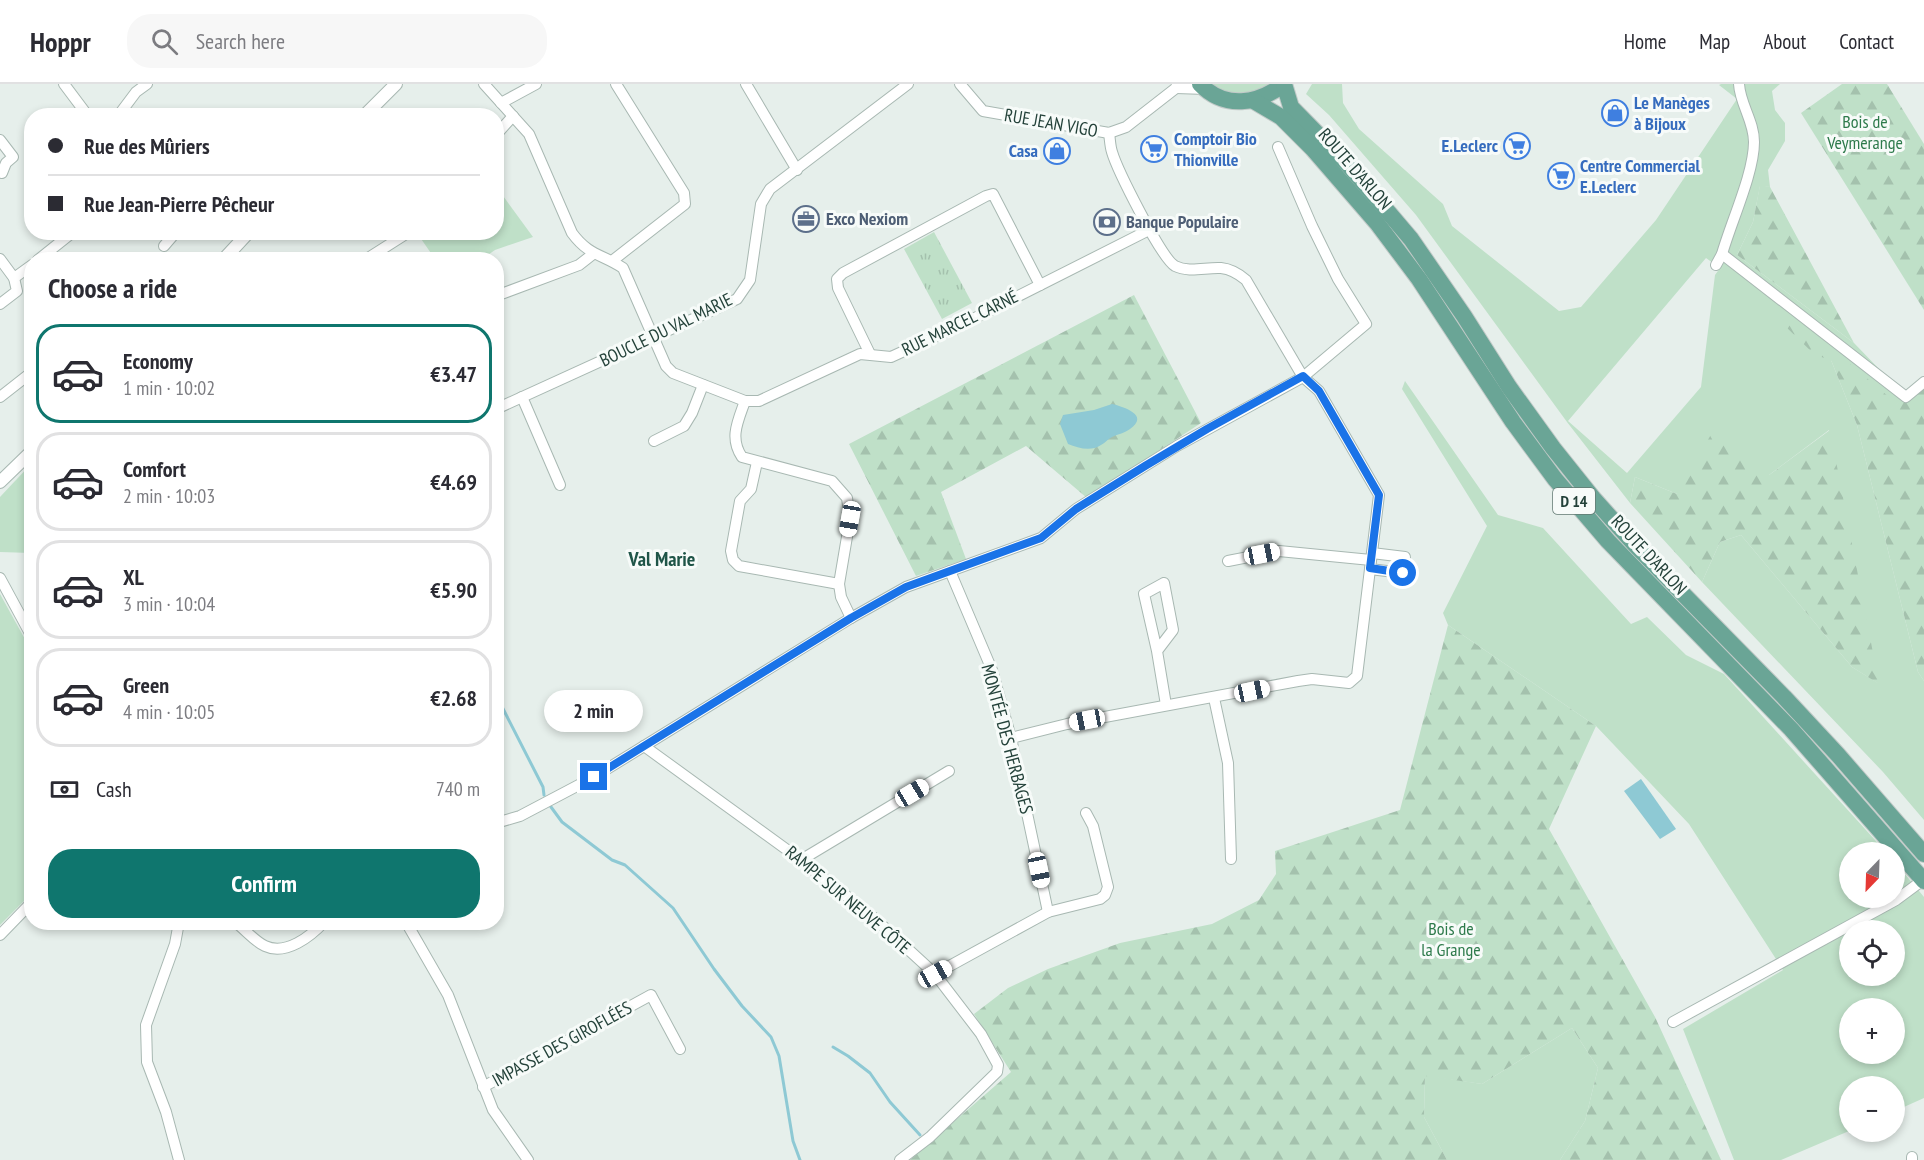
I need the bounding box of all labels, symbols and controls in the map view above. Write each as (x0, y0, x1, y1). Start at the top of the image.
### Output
search box (127, 14, 547, 68)
text: Hoppr (30, 23, 91, 60)
icon: search (148, 25, 181, 58)
text: Search here (196, 27, 285, 55)
text: Home (1624, 28, 1666, 55)
text: Map (1699, 28, 1730, 55)
text: About (1763, 28, 1806, 55)
text: Contact (1839, 28, 1894, 55)
place label: Le Manèges à Bijoux (1634, 91, 1710, 135)
shop icon: Le Manèges à Bijoux (1600, 98, 1630, 128)
street label: RUE JEAN VIGO (1003, 103, 1100, 142)
park label: Bois de Veymerange (1826, 110, 1903, 154)
street label: ROUTE D'ARLON (1314, 123, 1397, 214)
place label: Comptoir Bio Thionville (1174, 127, 1257, 171)
supermarket icon: E.Leclerc (1502, 131, 1532, 161)
text: Rue des Mûriers (84, 132, 210, 160)
supermarket icon: Comptoir Bio Thionville (1139, 134, 1169, 164)
place label: E.Leclerc (1442, 134, 1499, 157)
shop icon: Casa (1042, 136, 1072, 166)
place label: Casa (1009, 139, 1038, 162)
place label: Centre Commercial E.Leclerc (1580, 154, 1701, 198)
supermarket icon: Centre Commercial E.Leclerc (1546, 161, 1576, 191)
text: Rue Jean-Pierre Pêcheur (84, 190, 274, 218)
office icon: Exco Nexiom (791, 204, 821, 234)
place label: Exco Nexiom (826, 207, 908, 230)
bank icon: Banque Populaire (1092, 207, 1122, 237)
place label: Banque Populaire (1126, 210, 1239, 233)
text: Choose a ride (48, 271, 177, 305)
street label: RUE MARCEL CARNÉ (898, 284, 1022, 361)
street label: BOUCLE DU VAL MARIE (596, 288, 736, 372)
icon: car (51, 347, 105, 401)
text: Economy (123, 347, 193, 375)
text: €3.47 (430, 360, 477, 388)
text: 1 min · 10:02 (123, 375, 215, 401)
icon: car (51, 455, 105, 509)
text: Comfort (123, 455, 186, 483)
text: €4.69 (430, 468, 477, 496)
text: 2 min · 10:03 (123, 483, 215, 509)
road number: D 14 (1553, 488, 1595, 514)
car (838, 500, 862, 538)
street label: ROUTE D'ARLON (1607, 510, 1692, 599)
car (1243, 542, 1281, 566)
district label: Val Marie (628, 546, 695, 572)
route start (1389, 559, 1416, 586)
icon: car (51, 563, 105, 617)
text: XL (123, 563, 144, 591)
text: €5.90 (430, 576, 477, 604)
text: 3 min · 10:04 (123, 591, 215, 617)
street label: MONTÉE DES HERBAGES (976, 662, 1039, 816)
icon: car (51, 671, 105, 725)
text: Green (123, 671, 169, 699)
car (1233, 678, 1271, 704)
text: €2.68 (430, 684, 477, 712)
callout: 2 min (544, 690, 644, 732)
text: 2 min (573, 698, 614, 724)
text: 4 min · 10:05 (123, 699, 215, 725)
car (1068, 708, 1106, 732)
route end (580, 763, 607, 790)
icon: cash (48, 773, 81, 806)
text: Cash (96, 775, 132, 803)
text: 740 m (436, 776, 480, 802)
car (892, 776, 932, 810)
street label: RAMPE SUR NEUVE CÔTE (781, 840, 916, 959)
north arrow (1839, 842, 1905, 908)
map controls (1839, 842, 1905, 1142)
button: Confirm (48, 849, 480, 918)
car (1026, 851, 1052, 889)
park label: Bois de la Grange (1421, 917, 1481, 961)
button: locate (1839, 920, 1905, 986)
car (915, 957, 955, 991)
street label: IMPASSE DES GIROFLÉES (488, 996, 636, 1091)
button: + (1839, 998, 1905, 1064)
button: − (1839, 1076, 1905, 1142)

